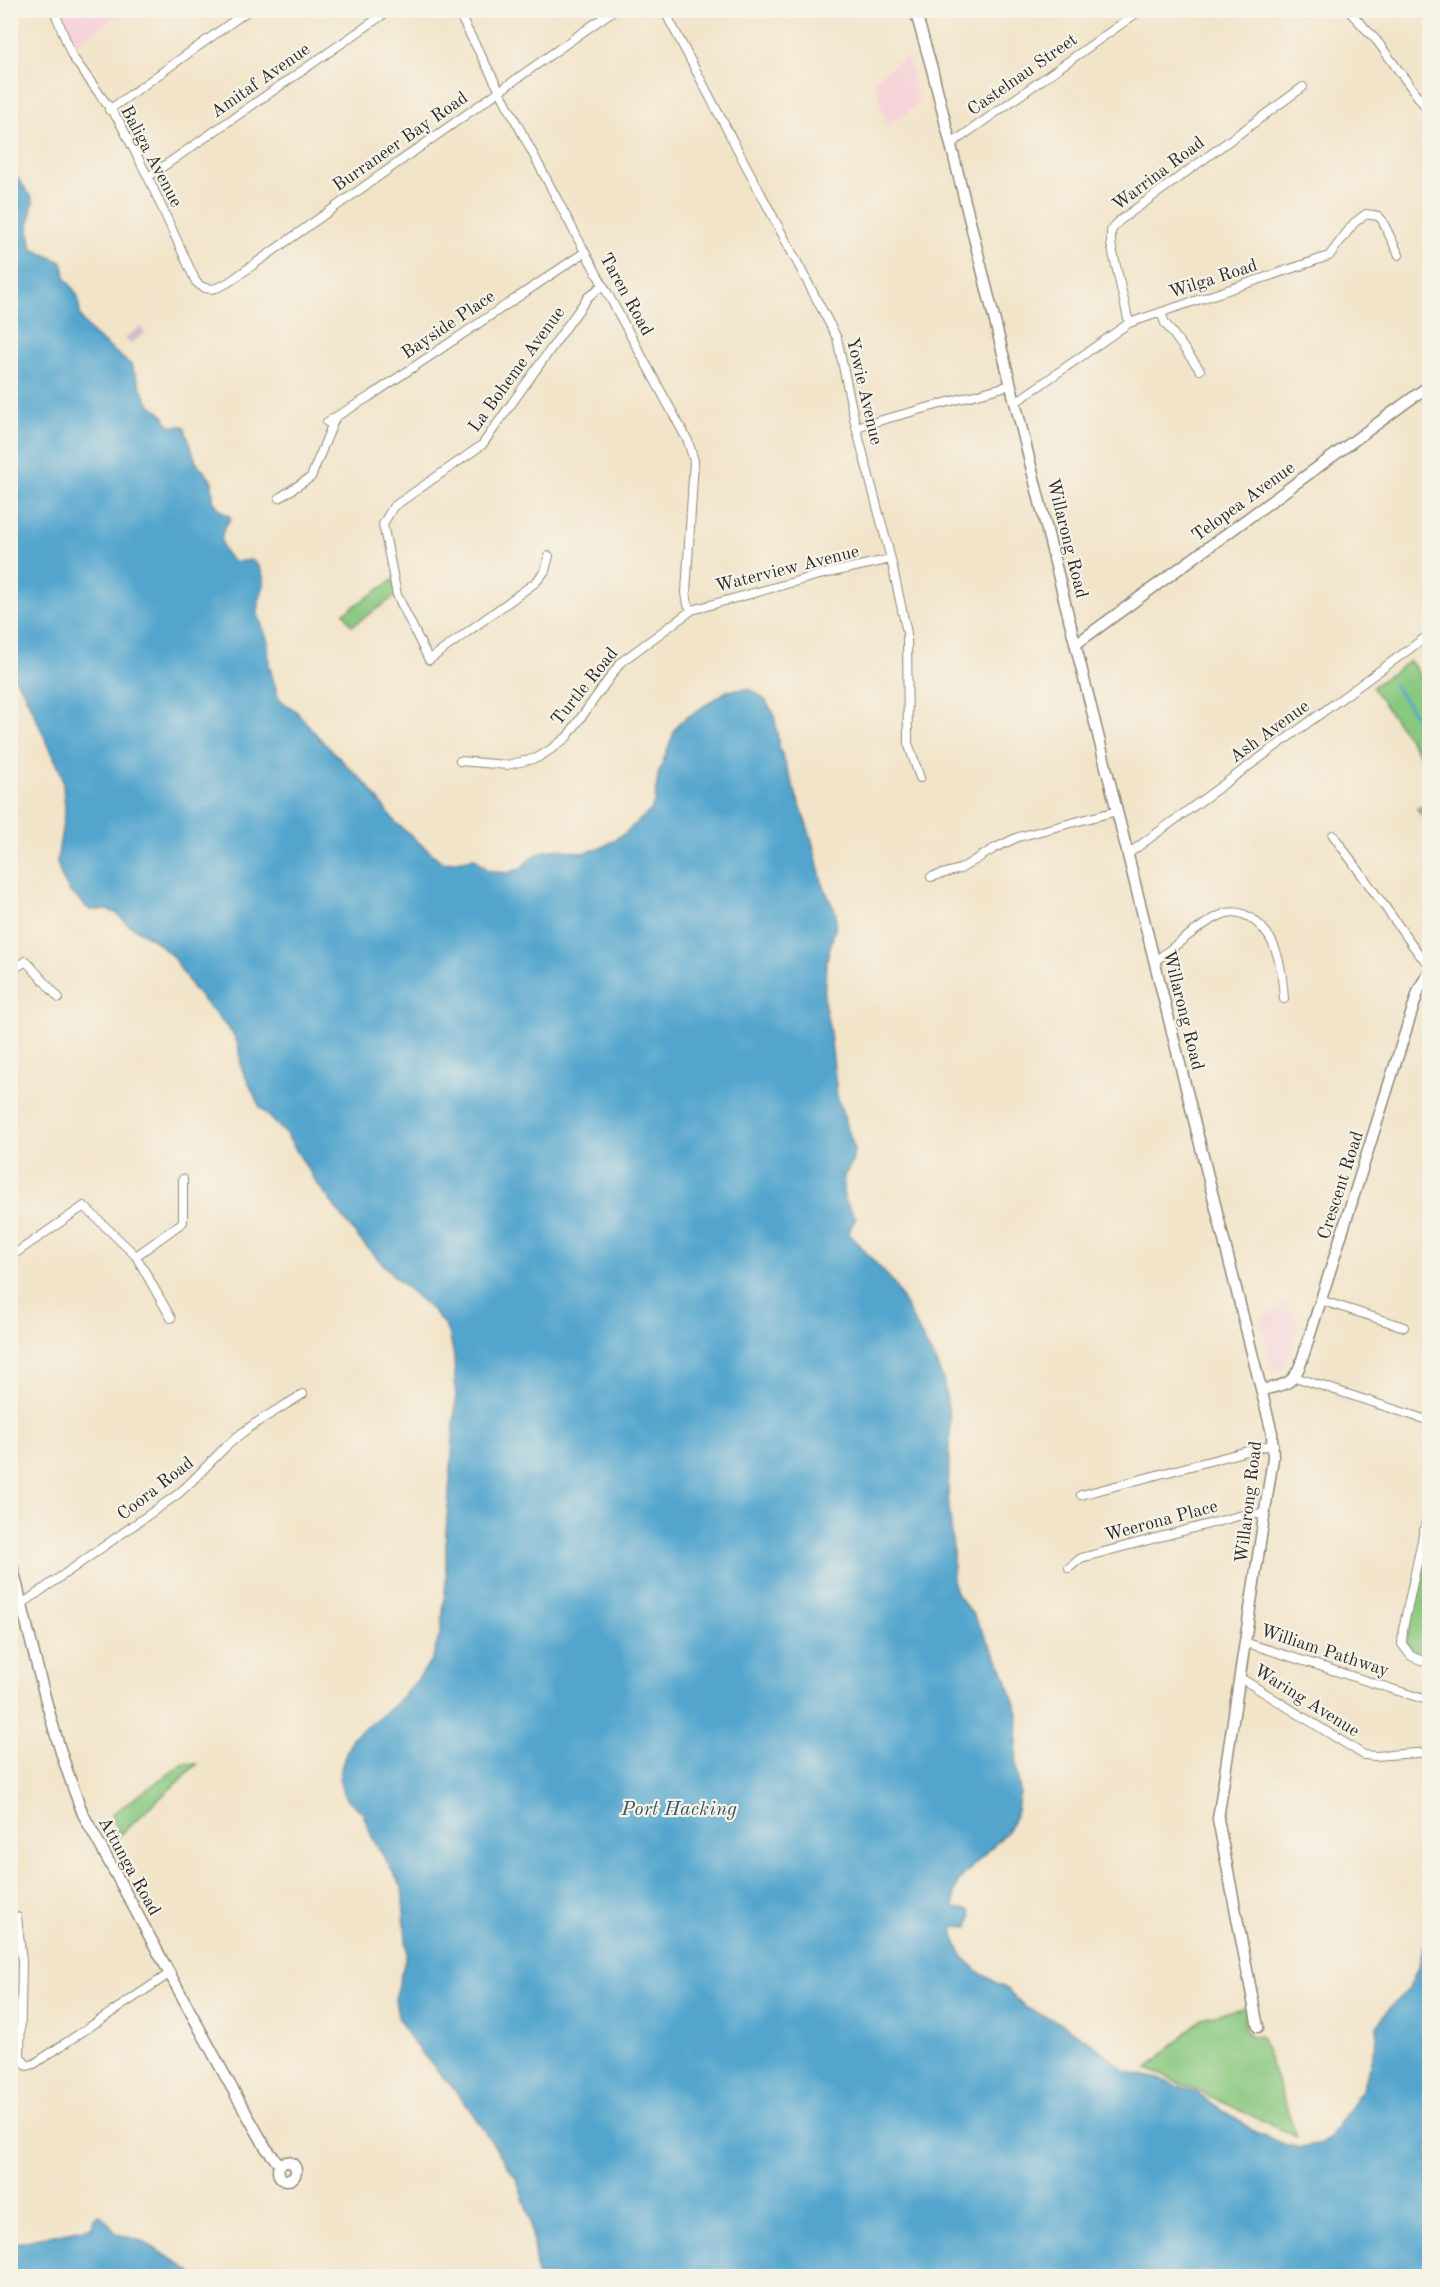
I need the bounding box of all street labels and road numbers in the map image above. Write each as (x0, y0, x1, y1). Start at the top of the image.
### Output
street label: Castelnau Street (965, 30, 1081, 119)
street label: Amitaf Avenue (208, 40, 313, 122)
street label: Burraneer Bay Road (330, 89, 471, 195)
street label: Baliga Avenue (117, 103, 185, 210)
street label: Warrina Road (1109, 133, 1208, 214)
street label: Taren Road (596, 250, 656, 339)
street label: Wilga Road (1167, 256, 1260, 302)
street label: Bayside Place (399, 287, 498, 363)
street label: La Boheme Avenue (465, 304, 568, 436)
street label: Yowie Avenue (843, 336, 885, 447)
street label: Telopea Avenue (1189, 459, 1298, 545)
street label: Willarong Road (1043, 476, 1091, 600)
street label: Waterview Avenue (714, 542, 861, 596)
street label: Turtle Road (548, 644, 621, 729)
street label: Ash Avenue (1226, 697, 1313, 767)
street label: Willarong Road (1159, 948, 1207, 1072)
street label: Crescent Road (1315, 1129, 1367, 1242)
street label: Willarong Road (1233, 1440, 1265, 1564)
street label: Coora Road (114, 1454, 197, 1524)
street label: Weerona Place (1103, 1497, 1220, 1545)
street label: William Pathway (1258, 1622, 1392, 1680)
street label: Waring Avenue (1251, 1661, 1362, 1740)
street label: Attunga Road (95, 1814, 164, 1919)

